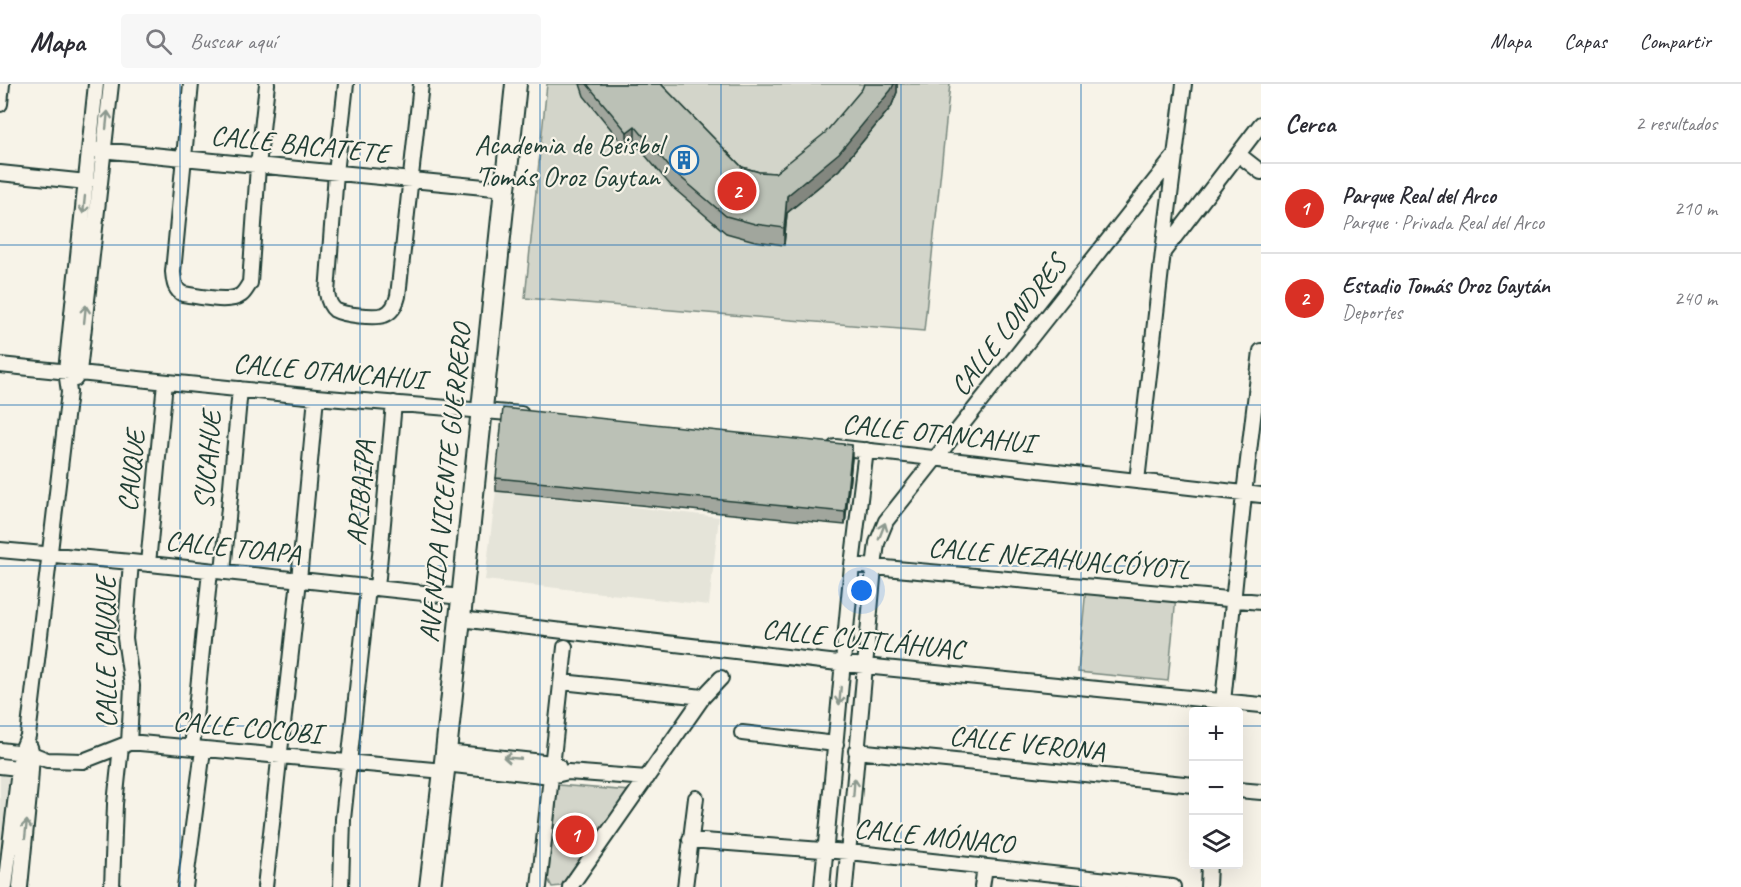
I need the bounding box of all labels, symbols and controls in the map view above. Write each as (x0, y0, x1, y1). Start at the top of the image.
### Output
search box (121, 14, 541, 68)
text: Mapa (30, 24, 85, 59)
icon: search (142, 25, 175, 58)
text: Buscar aquí (190, 27, 276, 55)
text: Mapa (1490, 28, 1531, 54)
text: Capas (1564, 28, 1607, 54)
text: Compartir (1640, 28, 1711, 54)
text: Cerca (1285, 107, 1335, 140)
one-way arrow (102, 111, 113, 130)
text: 2 resultados (1635, 111, 1717, 136)
street label: CALLE BACATETE (209, 117, 394, 171)
place label: Academia de Beisbol 'Tomás Oroz Gaytan' (475, 127, 669, 194)
building icon: Academia de Beisbol 'Tomás Oroz Gaytan' (668, 144, 700, 176)
pin: 2 (718, 168, 756, 214)
text: Parque Real del Arco (1342, 182, 1496, 210)
one-way arrow (79, 194, 90, 214)
text: 1 (1300, 196, 1309, 221)
text: 210 m (1674, 196, 1717, 221)
text: Parque · Privada Real del Arco (1342, 210, 1544, 235)
street label: CALLE LONDRES (942, 245, 1076, 402)
text: Estadio Tomás Oroz Gaytán (1342, 272, 1550, 300)
text: 2 (1300, 286, 1309, 311)
text: 240 m (1674, 286, 1717, 311)
text: Deportes (1342, 300, 1402, 325)
one-way arrow (80, 304, 91, 324)
street label: AVENIDA VICENTE GUERRERO (411, 319, 479, 644)
street label: CALLE OTANCAHUI (232, 345, 432, 397)
street label: SUCAHUE (185, 406, 229, 511)
street label: CALLE OTANCAHUI (841, 406, 1041, 461)
street label: CAUQUE (109, 425, 153, 513)
street label: ARIBAIPA (338, 438, 382, 547)
one-way arrow (877, 522, 888, 541)
street label: CALLE TOAPA (164, 523, 303, 572)
street label: CALLE NEZAHUALCÓYOTL (927, 529, 1192, 587)
street label: CALLE CAUQUE (88, 572, 123, 728)
your location (847, 576, 876, 605)
street label: CALLE CUITLÁHUAC (760, 611, 969, 667)
one-way arrow (834, 686, 845, 706)
street label: CALLE COCOBI (171, 703, 329, 751)
map controls (1189, 707, 1243, 869)
button: + (1189, 707, 1243, 761)
street label: CALLE VERONA (948, 717, 1107, 769)
one-way arrow (503, 752, 523, 763)
button: − (1189, 761, 1243, 815)
one-way arrow (848, 777, 859, 797)
street label: CALLE MÓNACO (853, 810, 1019, 862)
pin: 1 (556, 812, 594, 858)
button: layers (1189, 815, 1243, 869)
one-way arrow (21, 819, 32, 839)

